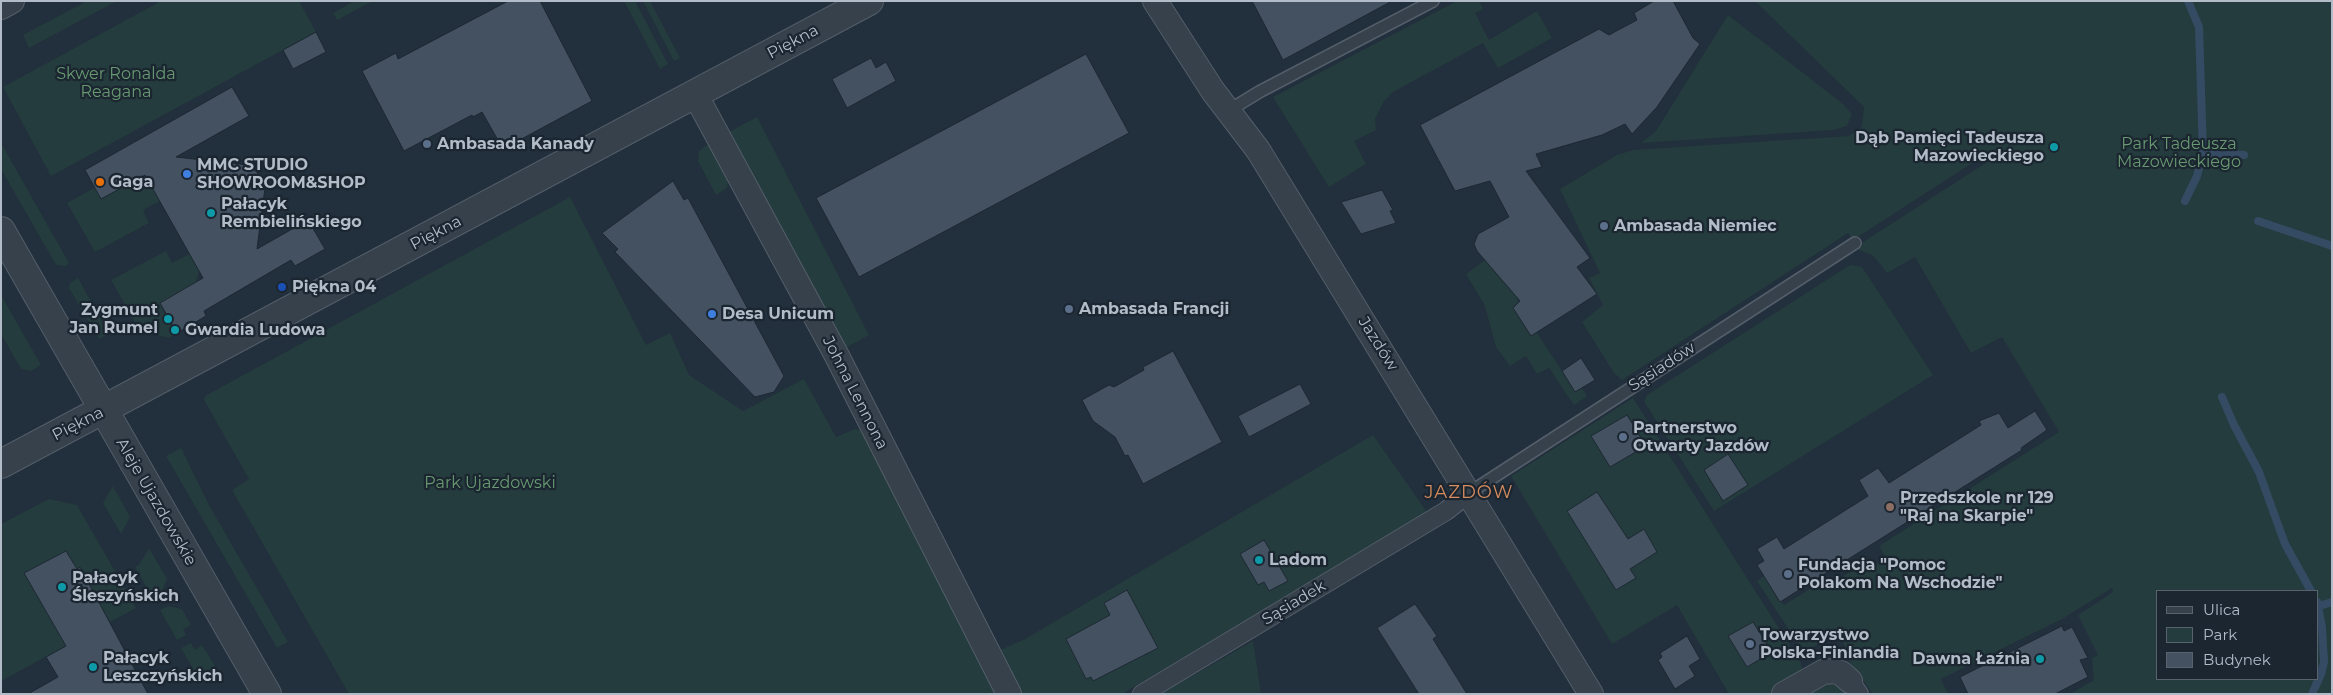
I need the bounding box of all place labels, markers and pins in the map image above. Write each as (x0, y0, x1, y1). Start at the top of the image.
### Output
place label: Dąb Pamięci Tadeusza Mazowieckiego (1855, 128, 2044, 166)
place label: Ambasada Kanady (437, 134, 594, 154)
marker: Ambasada Kanady (421, 138, 433, 150)
marker: Dąb Pamięci Tadeusza Mazowieckiego (2048, 141, 2060, 153)
place label: MMC STUDIO SHOWROOM&SHOP (197, 155, 366, 193)
marker: MMC STUDIO SHOWROOM&SHOP (181, 168, 193, 180)
place label: Gaga (110, 172, 153, 192)
marker: Gaga (94, 176, 106, 188)
place label: Pałacyk Rembielińskiego (221, 194, 362, 232)
marker: Pałacyk Rembielińskiego (205, 207, 217, 219)
place label: Ambasada Niemiec (1614, 216, 1777, 236)
marker: Ambasada Niemiec (1598, 220, 1610, 232)
place label: Piękna 04 (292, 277, 376, 297)
marker: Piękna 04 (276, 281, 288, 293)
place label: Ambasada Francji (1079, 299, 1229, 319)
place label: Zygmunt Jan Rumel (69, 300, 158, 338)
marker: Ambasada Francji (1063, 303, 1075, 315)
place label: Desa Unicum (722, 304, 834, 324)
marker: Desa Unicum (706, 308, 718, 320)
marker: Zygmunt Jan Rumel (162, 313, 174, 325)
place label: Gwardia Ludowa (185, 320, 325, 340)
marker: Gwardia Ludowa (169, 324, 181, 336)
place label: Partnerstwo Otwarty Jazdów (1633, 418, 1769, 456)
marker: Partnerstwo Otwarty Jazdów (1617, 431, 1629, 443)
place label: Przedszkole nr 129 "Raj na Skarpie" (1900, 488, 2054, 526)
marker: Przedszkole nr 129 "Raj na Skarpie" (1884, 501, 1896, 513)
place label: Ladom (1269, 550, 1327, 570)
marker: Ladom (1253, 554, 1265, 566)
place label: Fundacja "Pomoc Polakom Na Wschodzie" (1798, 555, 2002, 593)
place label: Pałacyk Śleszyńskich (72, 568, 179, 606)
marker: Fundacja "Pomoc Polakom Na Wschodzie" (1782, 568, 1794, 580)
marker: Pałacyk Śleszyńskich (56, 581, 68, 593)
place label: Towarzystwo Polska-Finlandia (1760, 625, 1899, 663)
marker: Towarzystwo Polska-Finlandia (1744, 638, 1756, 650)
place label: Pałacyk Leszczyńskich (103, 648, 223, 686)
place label: Dawna Łaźnia (1912, 649, 2030, 669)
marker: Dawna Łaźnia (2034, 653, 2046, 665)
marker: Pałacyk Leszczyńskich (87, 661, 99, 673)

